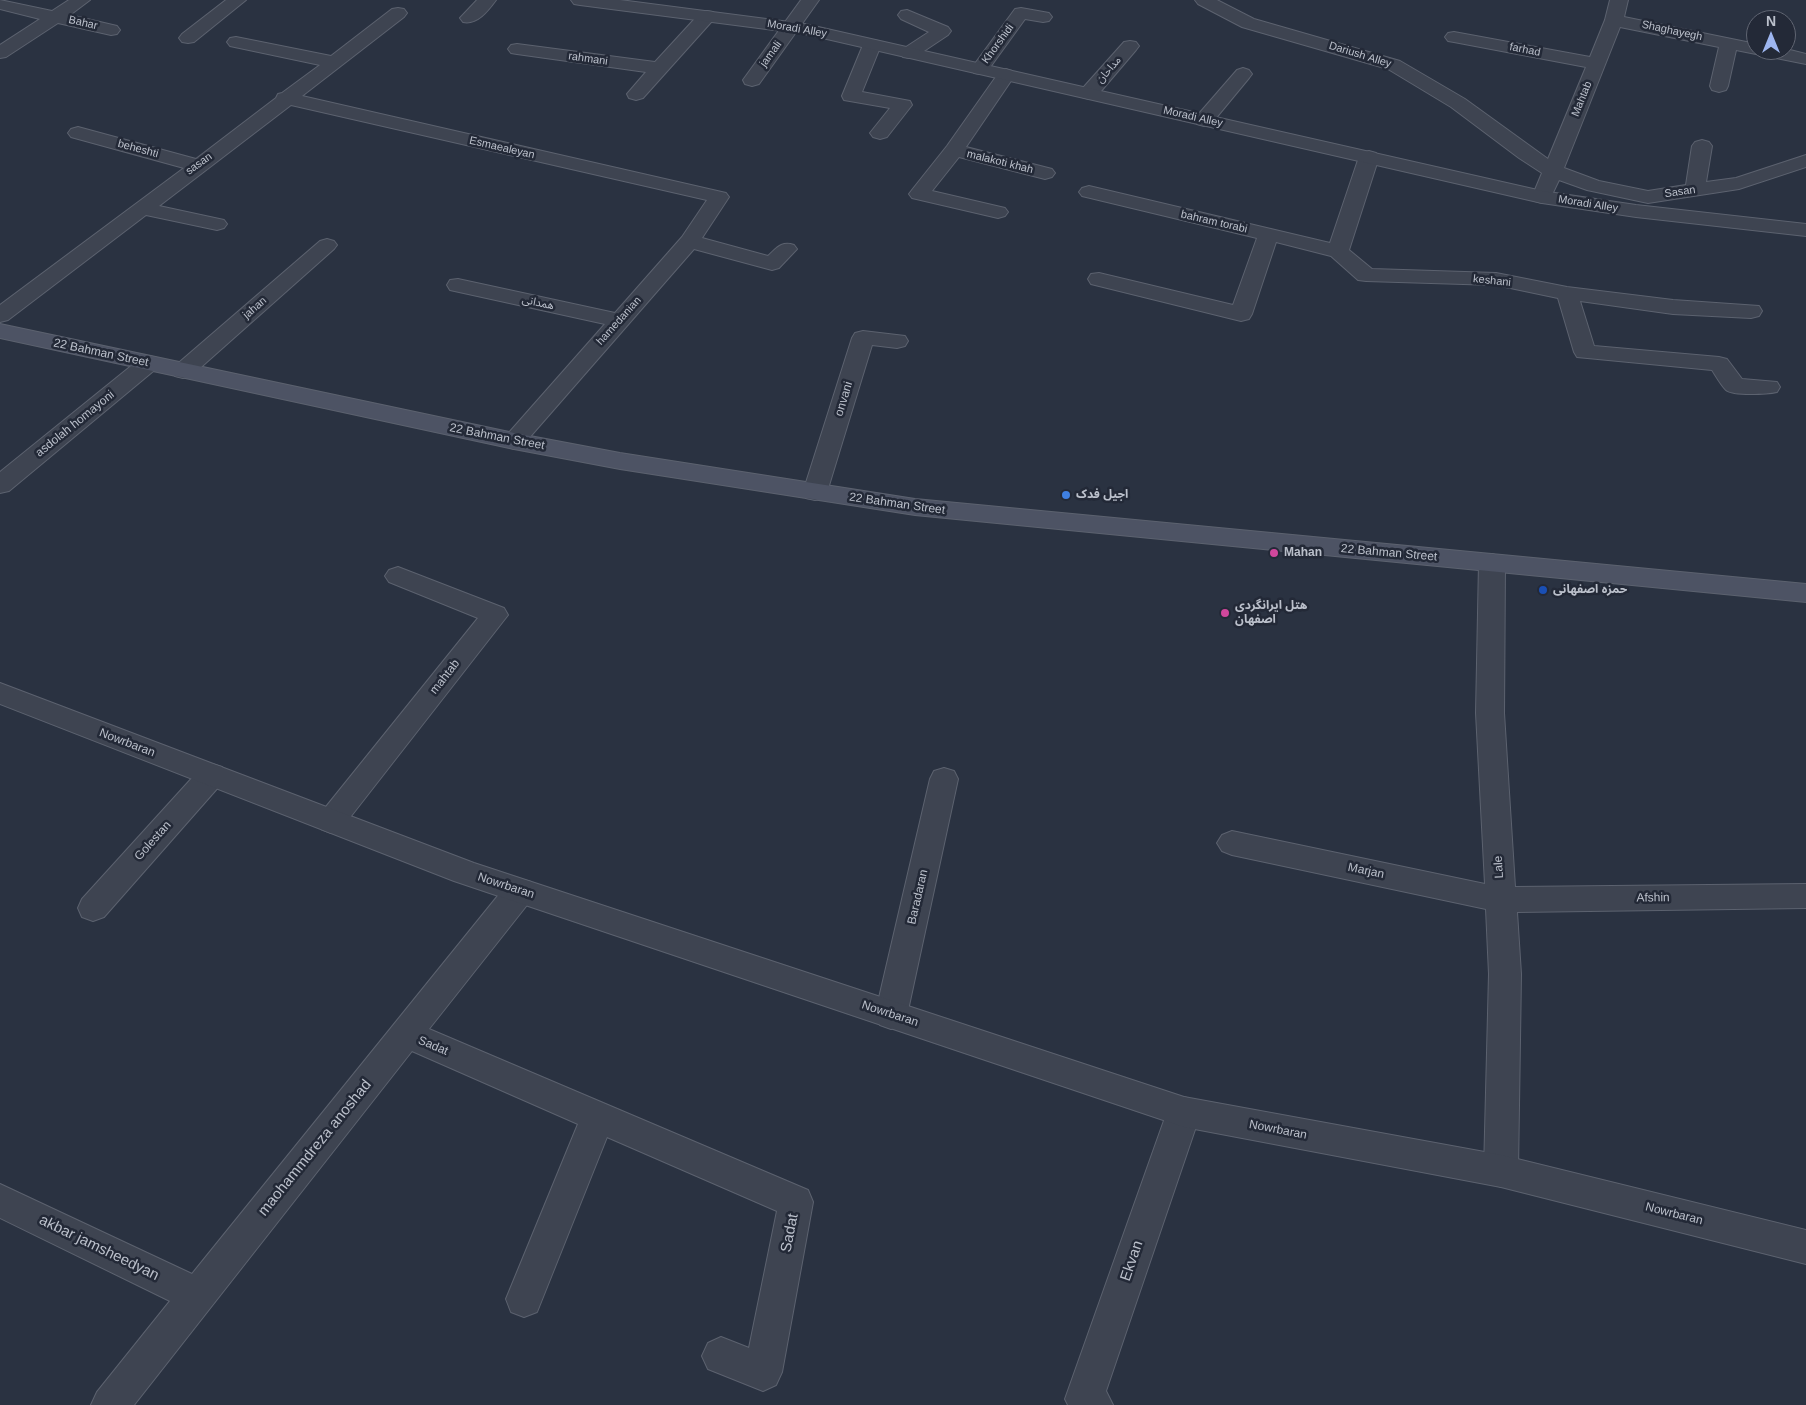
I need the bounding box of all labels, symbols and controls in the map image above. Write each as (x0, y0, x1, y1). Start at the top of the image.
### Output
north arrow (1746, 10, 1796, 60)
street label: Bahar (67, 13, 99, 33)
text: N (1766, 13, 1776, 29)
street label: Moradi Alley (766, 17, 828, 41)
street label: Shaghayegh (1640, 18, 1704, 44)
street label: Khorshidi (979, 22, 1017, 66)
street label: jamali (757, 38, 785, 70)
street label: Dariush Alley (1327, 39, 1393, 71)
street label: farhad (1508, 41, 1542, 59)
street label: rahmani (567, 50, 609, 68)
street label: مداحان (1094, 54, 1124, 86)
street label: Mahtab (1569, 80, 1595, 118)
street label: Moradi Alley (1162, 104, 1224, 130)
street label: Esmaealeyan (468, 134, 536, 162)
street label: beheshti (116, 137, 160, 161)
street label: malakoti khah (965, 147, 1035, 177)
street label: sasan (183, 150, 215, 178)
street label: Sasan (1664, 183, 1696, 201)
street label: Moradi Alley (1557, 193, 1619, 215)
street label: bahram torabi (1179, 208, 1249, 236)
street label: keshani (1472, 272, 1512, 290)
street label: همدانی (521, 293, 555, 313)
street label: jahan (241, 294, 269, 322)
street label: hamedanian (594, 294, 644, 348)
street label: 22 Bahman Street (52, 336, 150, 370)
street label: onvani (832, 380, 856, 418)
street label: asdolah homayoni (33, 388, 117, 460)
street label: 22 Bahman Street (448, 421, 546, 453)
place label: اجیل فدک (1076, 488, 1128, 502)
marker: اجیل فدک (1060, 489, 1072, 501)
street label: 22 Bahman Street (848, 490, 946, 518)
street label: 22 Bahman Street (1340, 542, 1438, 564)
place label: Mahan (1284, 546, 1322, 560)
marker: Mahan (1268, 547, 1280, 559)
place label: حمزه اصفهانی (1553, 583, 1627, 597)
marker: حمزه اصفهانی (1537, 584, 1549, 596)
place label: هتل ایرانگردی اصفهان (1235, 599, 1307, 627)
marker: هتل ایرانگردی اصفهان (1219, 607, 1231, 619)
street label: mahtab (427, 657, 463, 697)
street label: Nowrbaran (97, 726, 157, 760)
street label: Golestan (132, 818, 174, 864)
street label: Lale (1491, 855, 1507, 879)
street label: Marjan (1347, 860, 1385, 882)
street label: Baradaran (905, 868, 931, 926)
street label: Nowrbaran (476, 870, 536, 902)
street label: Afshin (1636, 891, 1670, 905)
street label: Nowrbaran (860, 998, 920, 1030)
street label: Sadat (416, 1033, 450, 1059)
street label: maohammdreza anoshad (254, 1076, 376, 1220)
street label: Nowrbaran (1248, 1117, 1308, 1143)
street label: Nowrbaran (1644, 1200, 1704, 1228)
street label: akbar jamsheedyan (36, 1211, 162, 1285)
street label: Sadat (777, 1212, 803, 1254)
street label: Ekvan (1117, 1238, 1147, 1284)

